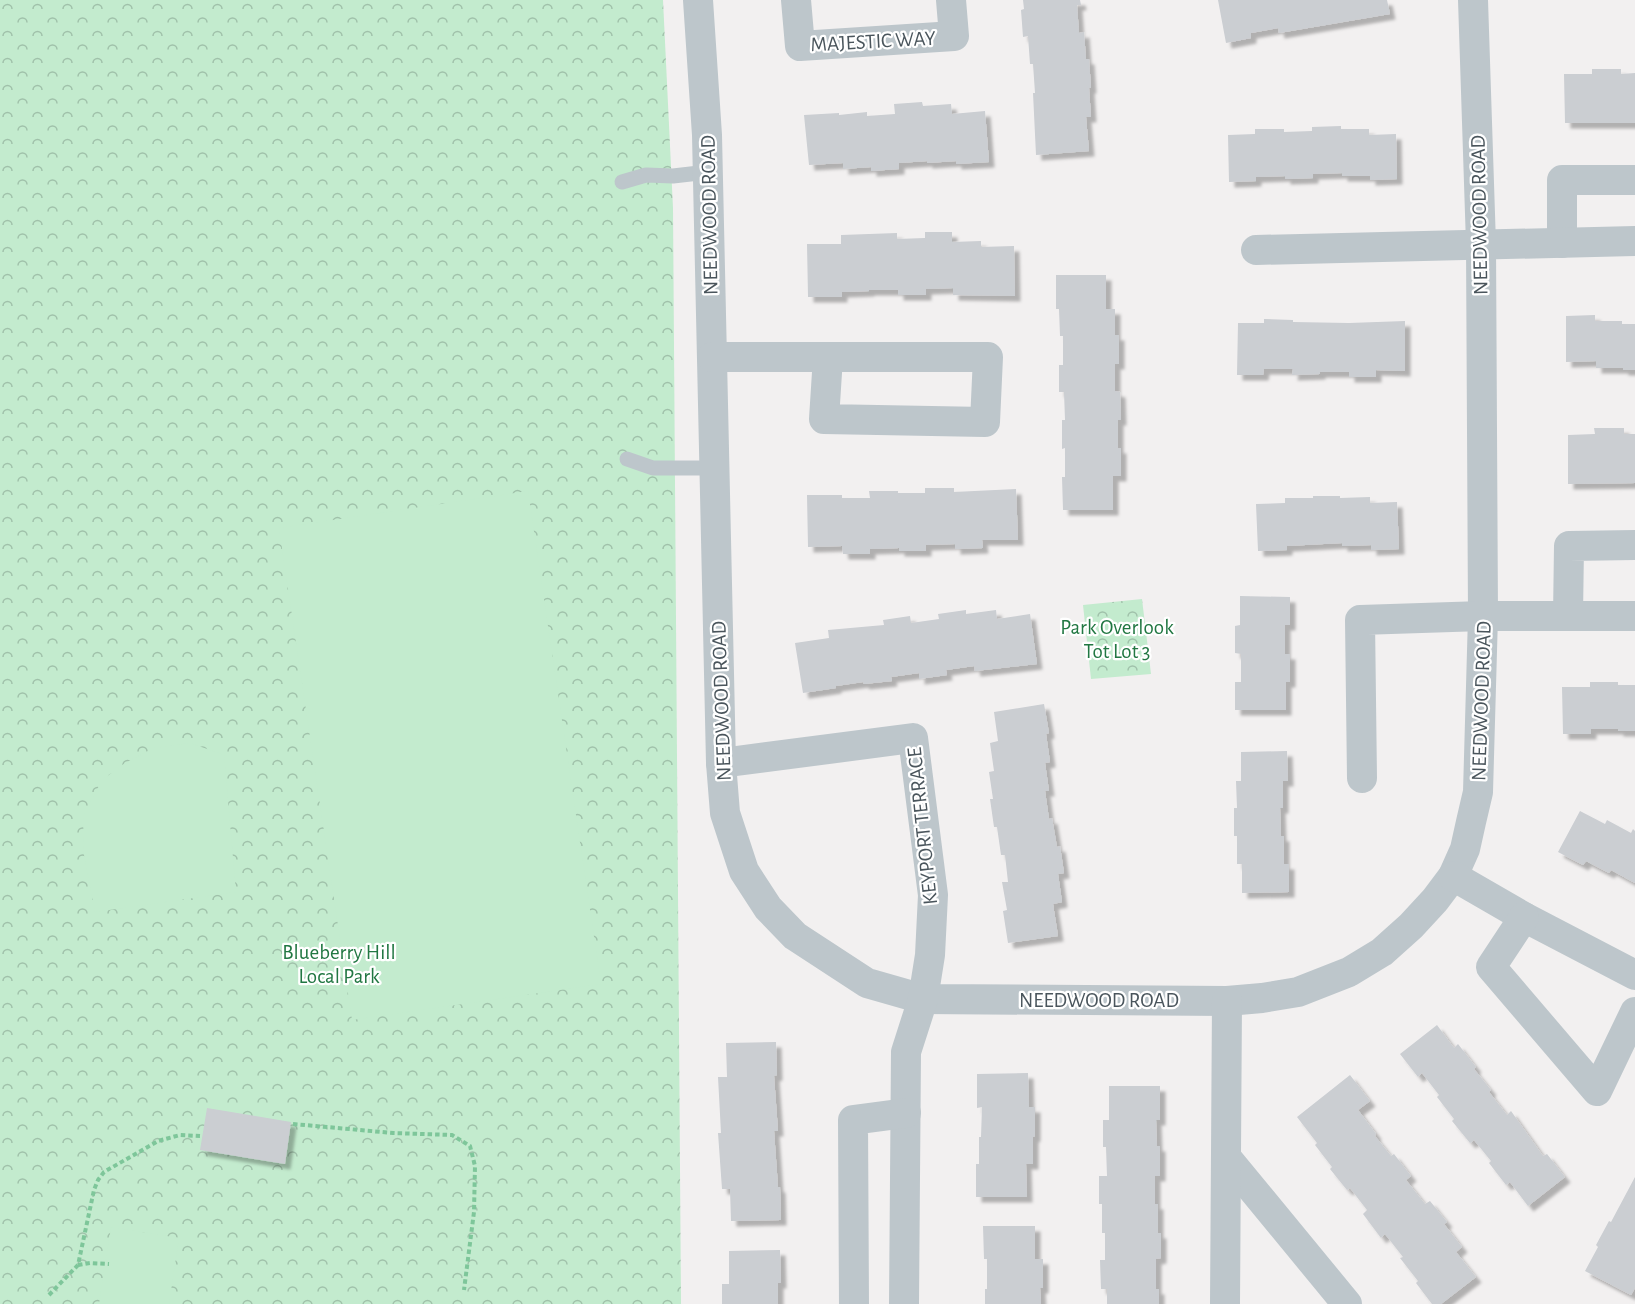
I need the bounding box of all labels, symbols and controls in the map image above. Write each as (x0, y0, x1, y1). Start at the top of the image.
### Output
street label: MAJESTIC WAY (810, 28, 936, 55)
street label: NEEDWOOD ROAD (698, 135, 721, 295)
street label: NEEDWOOD ROAD (1468, 135, 1491, 295)
park label: Park Overlook Tot Lot 3 (1060, 617, 1174, 662)
street label: NEEDWOOD ROAD (708, 621, 735, 781)
street label: NEEDWOOD ROAD (1468, 621, 1495, 781)
street label: KEYPORT TERRACE (904, 746, 941, 906)
park label: Blueberry Hill Local Park (282, 942, 396, 987)
street label: NEEDWOOD ROAD (1019, 990, 1179, 1011)

